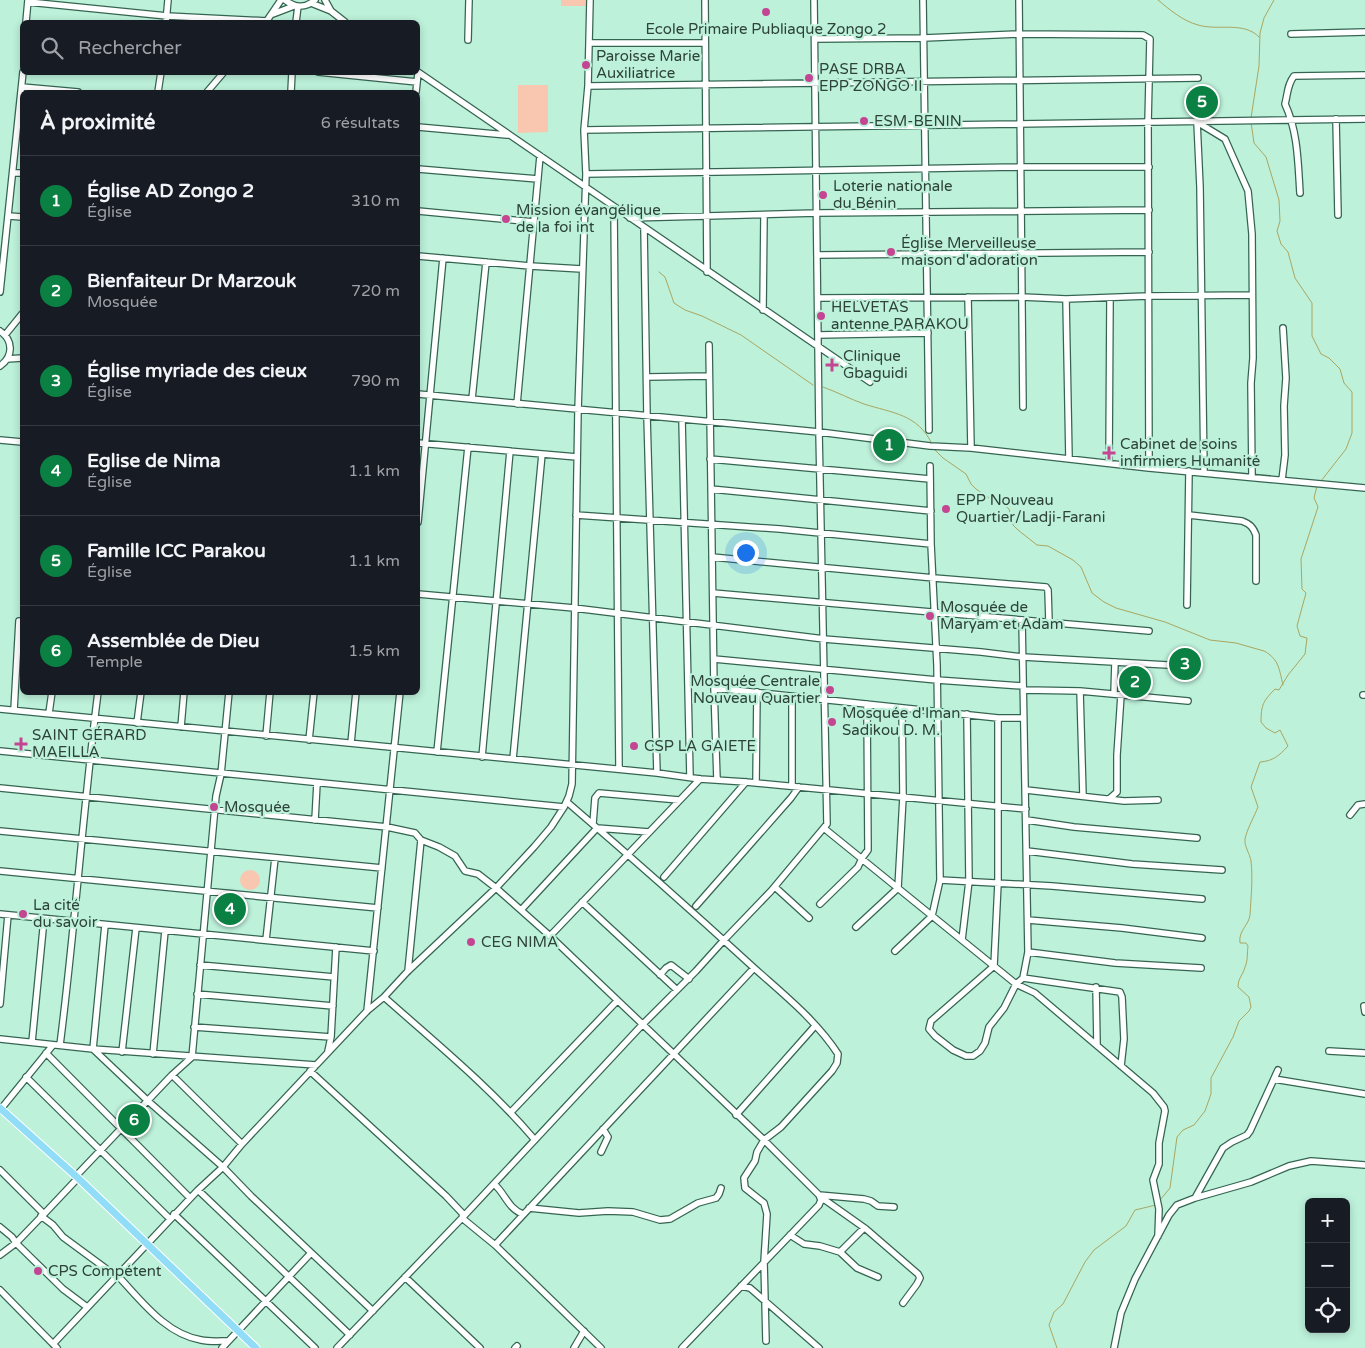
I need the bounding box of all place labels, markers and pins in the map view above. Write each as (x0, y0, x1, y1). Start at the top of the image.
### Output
marker: Ecole Primaire Publiaque Zongo 2 (760, 6, 772, 18)
place label: Ecole Primaire Publiaque Zongo 2 (645, 20, 887, 38)
place label: Paroisse Marie Auxiliatrice (596, 47, 700, 82)
marker: Paroisse Marie Auxiliatrice (580, 59, 592, 71)
place label: PASE DRBA EPP ZONGO II (819, 60, 922, 95)
marker: PASE DRBA EPP ZONGO II (803, 72, 815, 84)
pin: 5 (1186, 83, 1218, 121)
place label: ESM-BENIN (874, 112, 962, 130)
marker: ESM-BENIN (858, 115, 870, 127)
place label: Loterie nationale du Bénin (833, 177, 952, 212)
marker: Loterie nationale du Bénin (817, 189, 829, 201)
place label: Mission évangélique de la foi int (516, 201, 661, 236)
marker: Mission évangélique de la foi int (500, 213, 512, 225)
place label: Église Merveilleuse maison d'adoration (901, 234, 1038, 269)
marker: Église Merveilleuse maison d'adoration (885, 246, 897, 258)
place label: HELVETAS antenne PARAKOU (831, 298, 969, 333)
marker: HELVETAS antenne PARAKOU (815, 310, 827, 322)
place label: Clinique Gbaguidi (843, 347, 908, 382)
marker: Clinique Gbaguidi (825, 358, 839, 372)
pin: 1 (873, 426, 905, 464)
place label: Cabinet de soins infirmiers Humanité (1120, 435, 1260, 470)
marker: Cabinet de soins infirmiers Humanité (1102, 446, 1116, 460)
place label: EPP Nouveau Quartier/Ladji-Farani (956, 491, 1105, 526)
marker: EPP Nouveau Quartier/Ladji-Farani (940, 503, 952, 515)
place label: Mosquée de Maryam et Adam (940, 598, 1064, 633)
marker: Mosquée de Maryam et Adam (924, 610, 936, 622)
pin: 3 (1169, 645, 1201, 683)
pin: 2 (1119, 663, 1151, 701)
place label: Mosquée Centrale Nouveau Quartier (690, 672, 820, 707)
marker: Mosquée Centrale Nouveau Quartier (824, 684, 836, 696)
place label: Mosquée d'Iman Sadikou D. M. (842, 704, 960, 739)
marker: Mosquée d'Iman Sadikou D. M. (826, 716, 838, 728)
place label: SAINT GÉRARD MAEILLA (32, 726, 147, 761)
marker: SAINT GÉRARD MAEILLA (14, 737, 28, 751)
place label: CSP LA GAIETE (644, 737, 756, 755)
marker: CSP LA GAIETE (628, 740, 640, 752)
place label: Mosquée (224, 798, 290, 816)
marker: Mosquée (208, 801, 220, 813)
pin: 4 (214, 890, 246, 928)
place label: La cité du savoir (33, 896, 98, 931)
marker: La cité du savoir (17, 908, 29, 920)
place label: CEG NIMA (481, 933, 558, 951)
marker: CEG NIMA (465, 936, 477, 948)
pin: 6 (118, 1101, 150, 1139)
place label: CPS Compétent (48, 1262, 162, 1280)
marker: CPS Compétent (32, 1265, 44, 1277)

